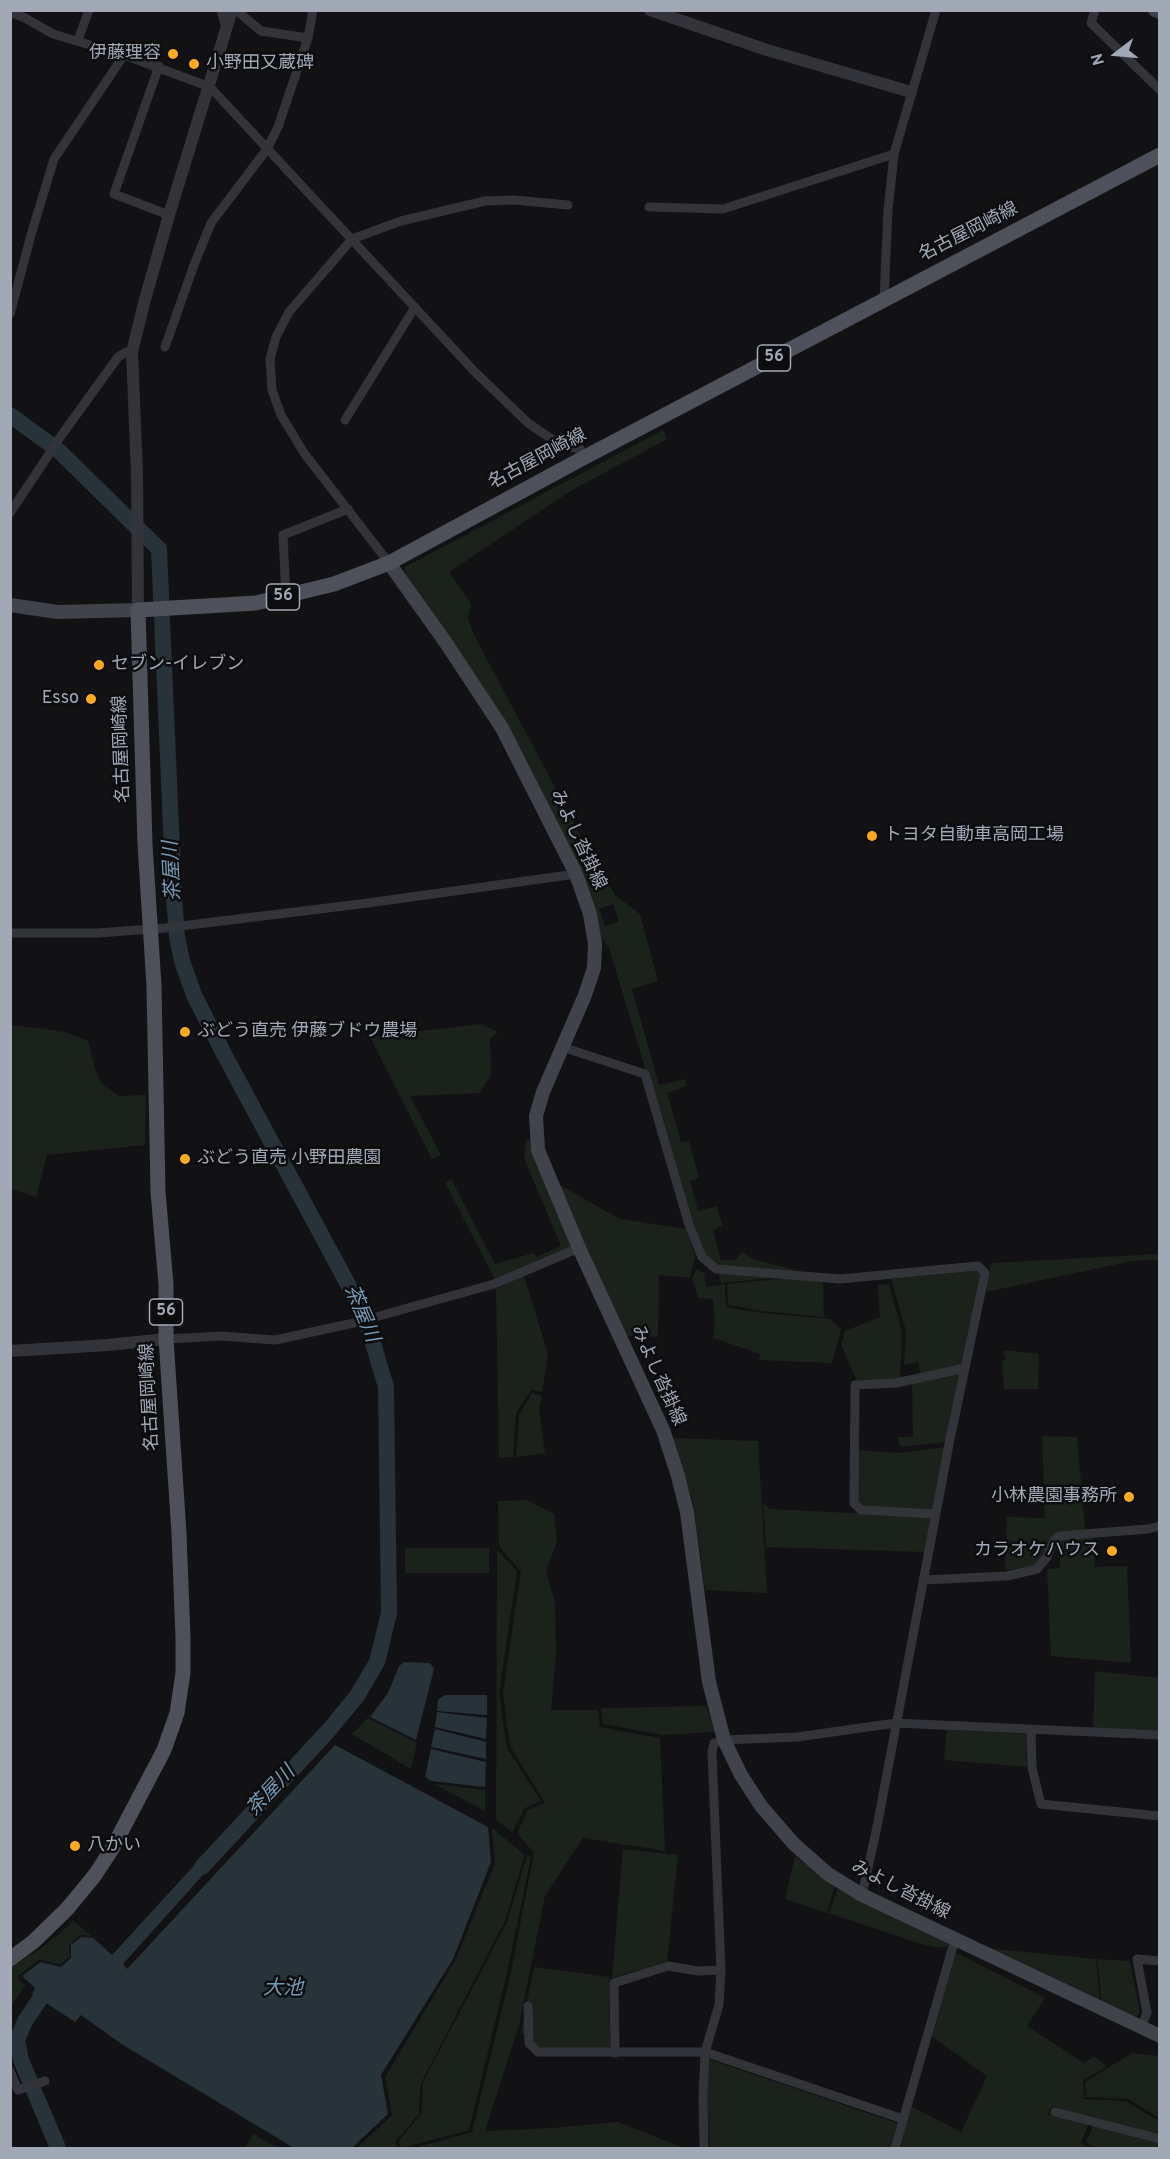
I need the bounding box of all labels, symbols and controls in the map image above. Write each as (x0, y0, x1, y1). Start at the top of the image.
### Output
north arrow (1086, 24, 1146, 84)
place label: 伊藤理容 (89, 43, 161, 65)
marker: 伊藤理容 (166, 47, 180, 61)
text: N (1087, 51, 1110, 67)
place label: 小野田又蔵碑 (206, 53, 314, 75)
marker: 小野田又蔵碑 (187, 57, 201, 71)
street label: 名古屋岡崎線 (916, 199, 1022, 267)
road number: 56 (758, 345, 790, 371)
street label: 名古屋岡崎線 (485, 425, 591, 495)
road number: 56 (266, 584, 300, 610)
place label: セブン-イレブン (111, 654, 244, 676)
marker: セブン-イレブン (92, 658, 106, 672)
place label: Esso (42, 688, 79, 710)
marker: Esso (84, 692, 98, 706)
street label: 名古屋岡崎線 (110, 695, 136, 803)
street label: みよし沓掛線 (544, 786, 610, 894)
place label: トヨタ自動車高岡工場 (884, 825, 1064, 847)
marker: トヨタ自動車高岡工場 (865, 829, 879, 843)
water label: 茶屋川 (160, 840, 188, 902)
place label: ぶどう直売 伊藤ブドウ農場 (197, 1021, 417, 1043)
marker: ぶどう直売 伊藤ブドウ農場 (178, 1025, 192, 1039)
place label: ぶどう直売 小野田農園 (197, 1148, 381, 1170)
marker: ぶどう直売 小野田農園 (178, 1152, 192, 1166)
water label: 茶屋川 (337, 1282, 383, 1346)
road number: 56 (150, 1299, 182, 1325)
street label: みよし沓掛線 (625, 1322, 689, 1430)
street label: 名古屋岡崎線 (137, 1343, 165, 1451)
place label: 小林農園事務所 (991, 1486, 1117, 1508)
marker: 小林農園事務所 (1122, 1490, 1136, 1504)
place label: カラオケハウス (974, 1540, 1100, 1562)
marker: カラオケハウス (1105, 1544, 1119, 1558)
water label: 茶屋川 (243, 1762, 301, 1822)
place label: 八かい (87, 1835, 141, 1857)
marker: 八かい (68, 1839, 82, 1853)
street label: みよし沓掛線 (847, 1857, 953, 1925)
water label: 大池 (263, 1978, 303, 2002)

